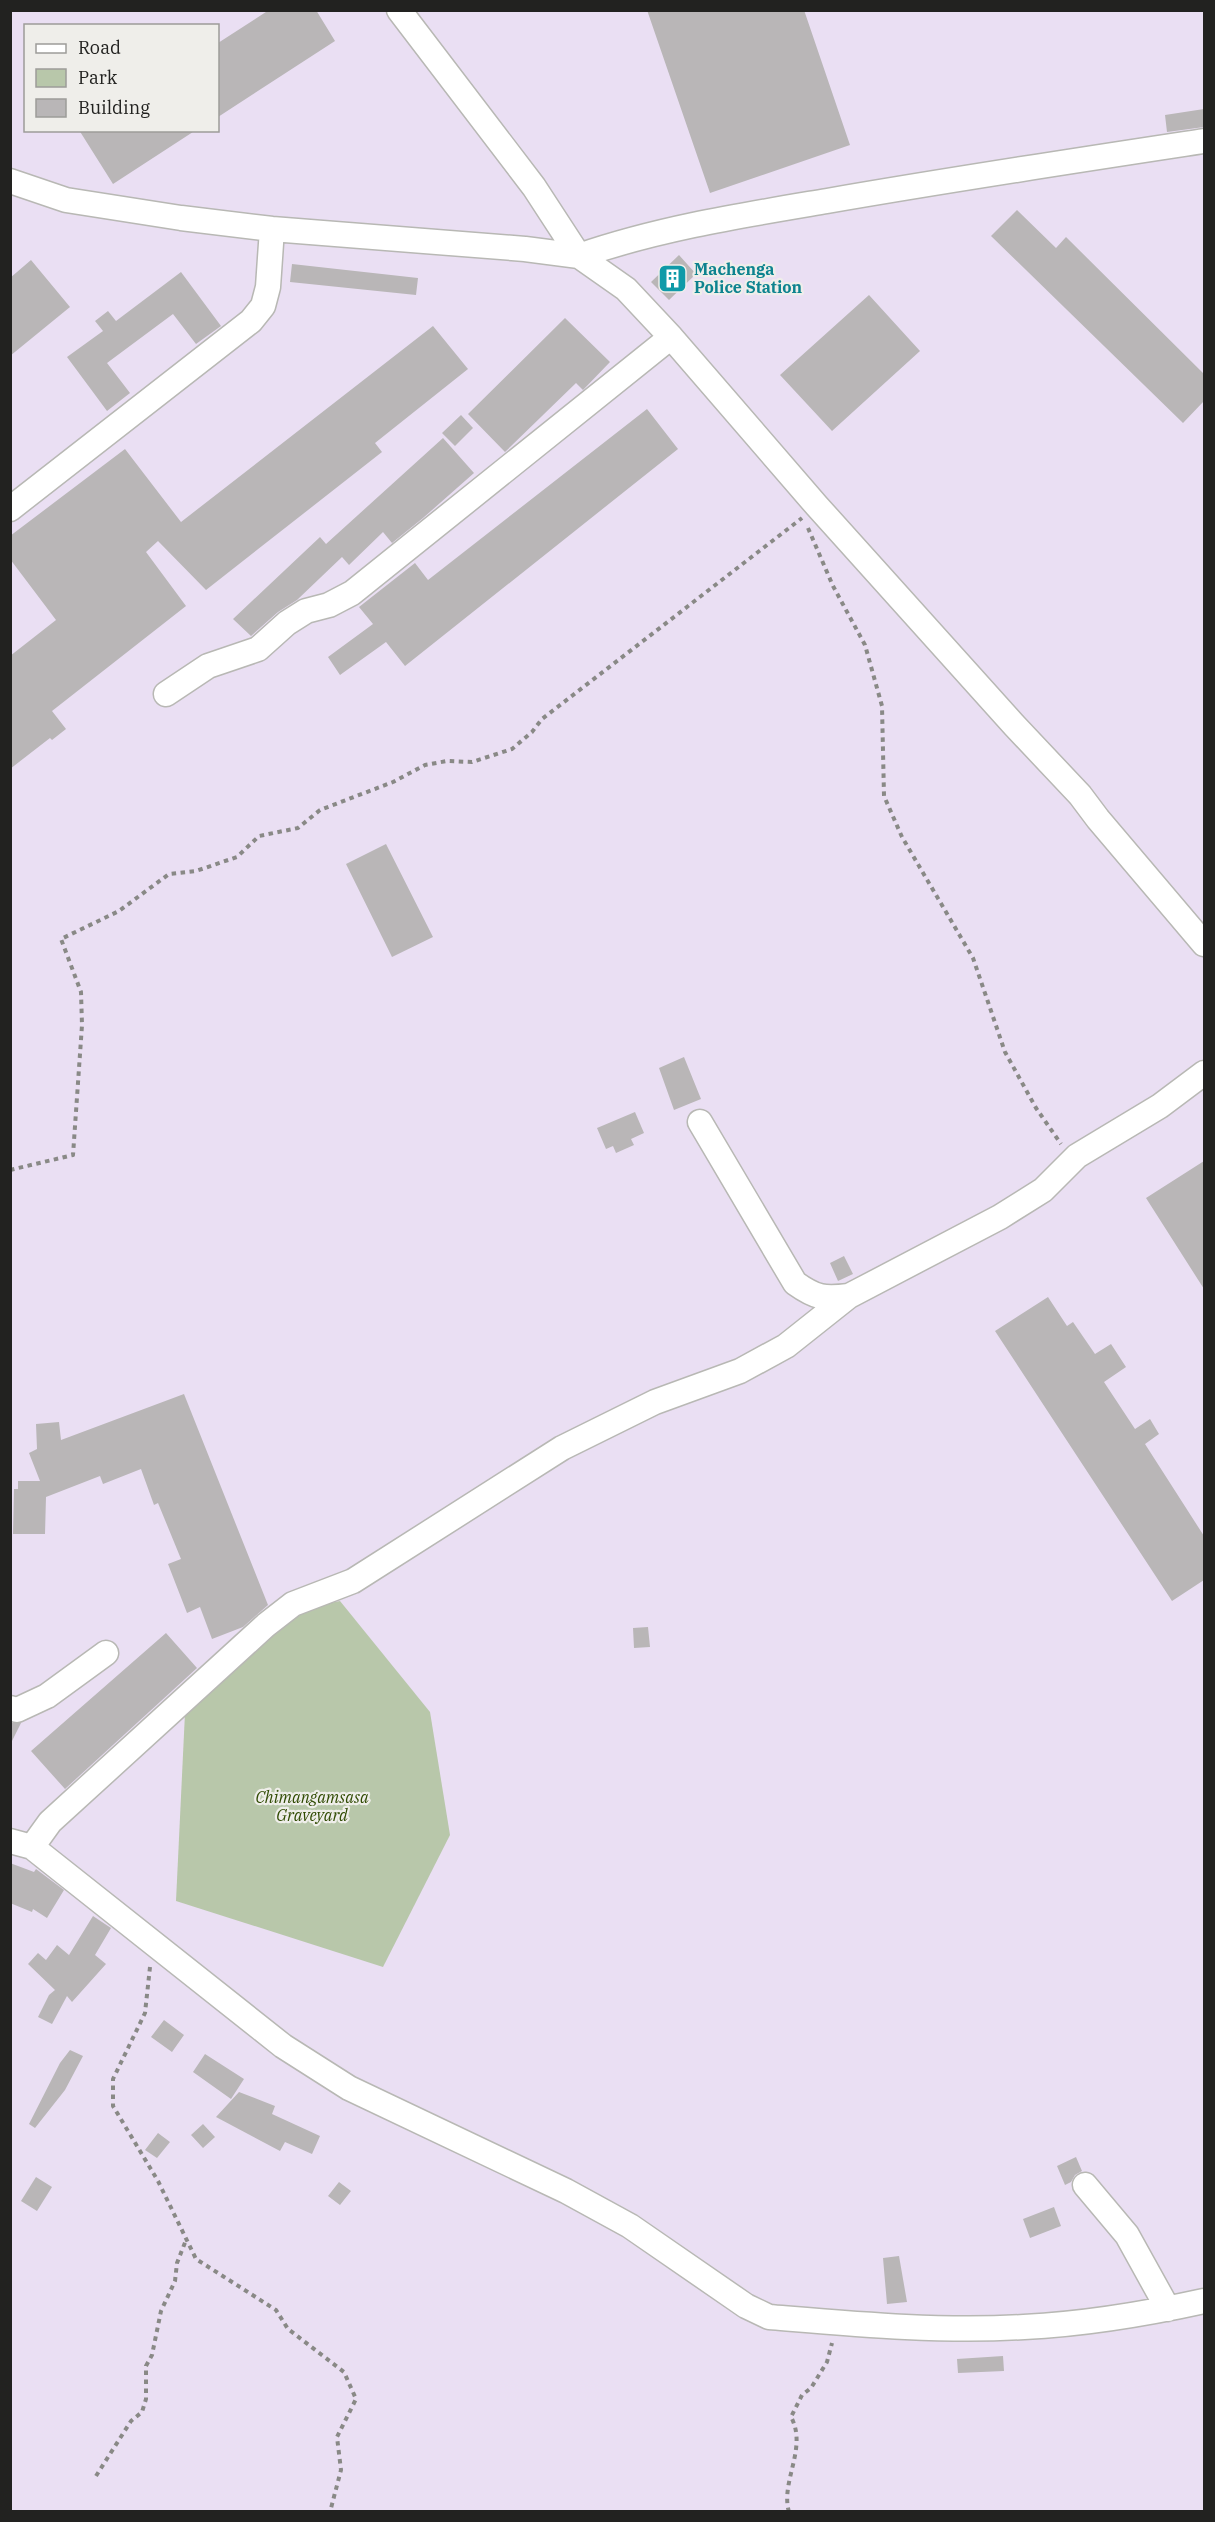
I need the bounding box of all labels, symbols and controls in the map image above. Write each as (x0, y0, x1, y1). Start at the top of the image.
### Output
legend (24, 24, 219, 132)
text: Road (78, 36, 121, 59)
text: Park (78, 66, 118, 89)
text: Building (78, 96, 150, 119)
place label: Machenga Police Station (694, 259, 803, 297)
building icon: Machenga Police Station (657, 262, 689, 294)
park label: Chimangamsasa Graveyard (255, 1787, 369, 1825)

